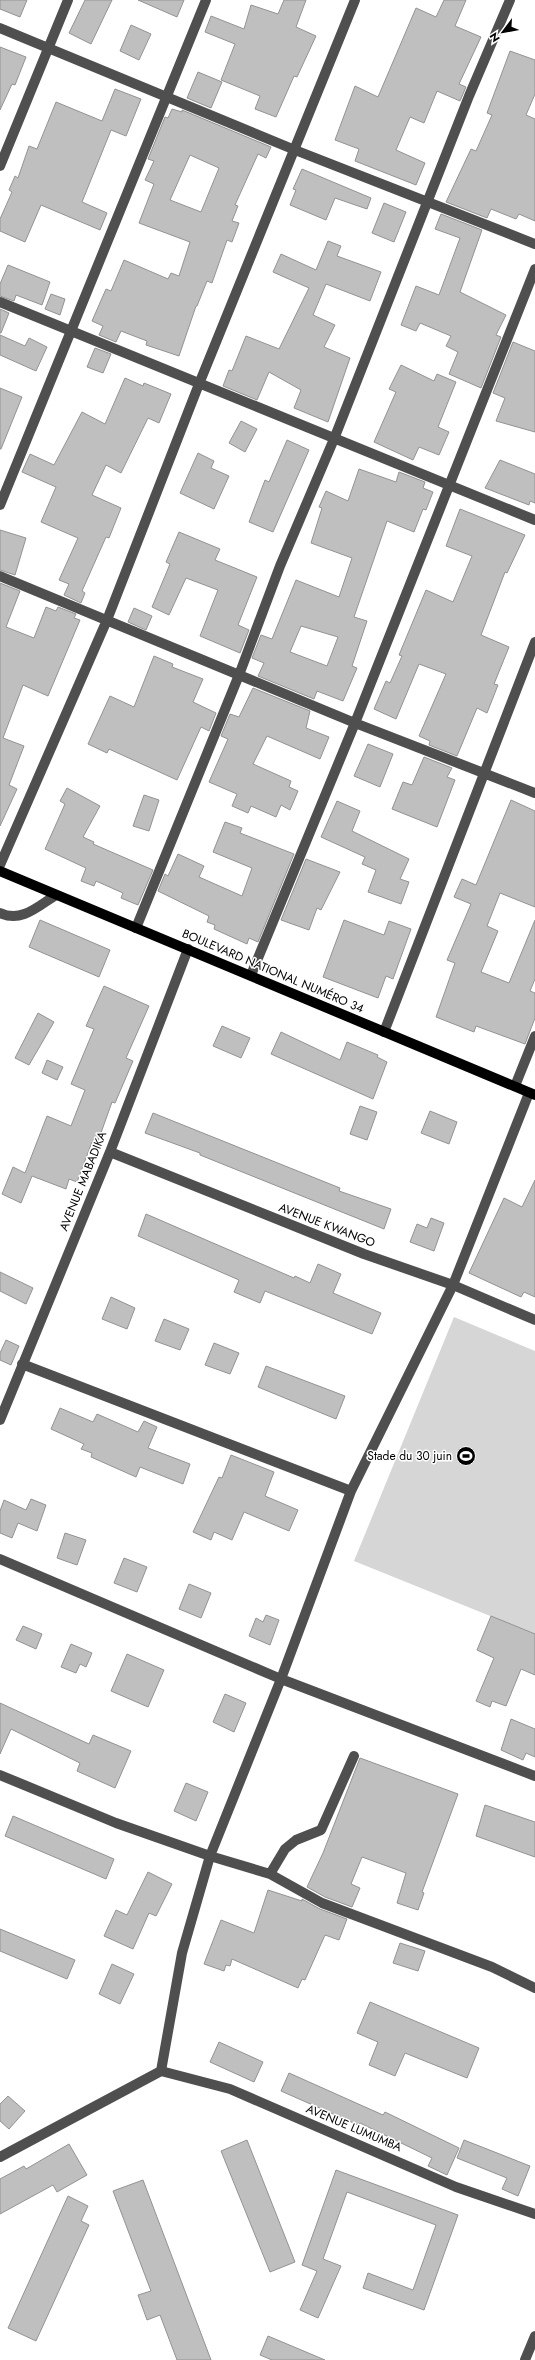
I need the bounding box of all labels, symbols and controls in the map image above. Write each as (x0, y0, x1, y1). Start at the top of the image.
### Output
north arrow (483, 12, 523, 52)
text: N (485, 29, 504, 45)
street label: BOULEVARD NATIONAL NUMÉRO 34 (179, 924, 367, 1018)
street label: AVENUE MABADIKA (55, 1128, 111, 1234)
street label: AVENUE KWANGO (276, 1198, 378, 1252)
sports icon: Stade du 30 juin (455, 1445, 477, 1467)
place label: Stade du 30 juin (367, 1447, 452, 1465)
street label: AVENUE LUMUMBA (303, 2100, 405, 2156)

